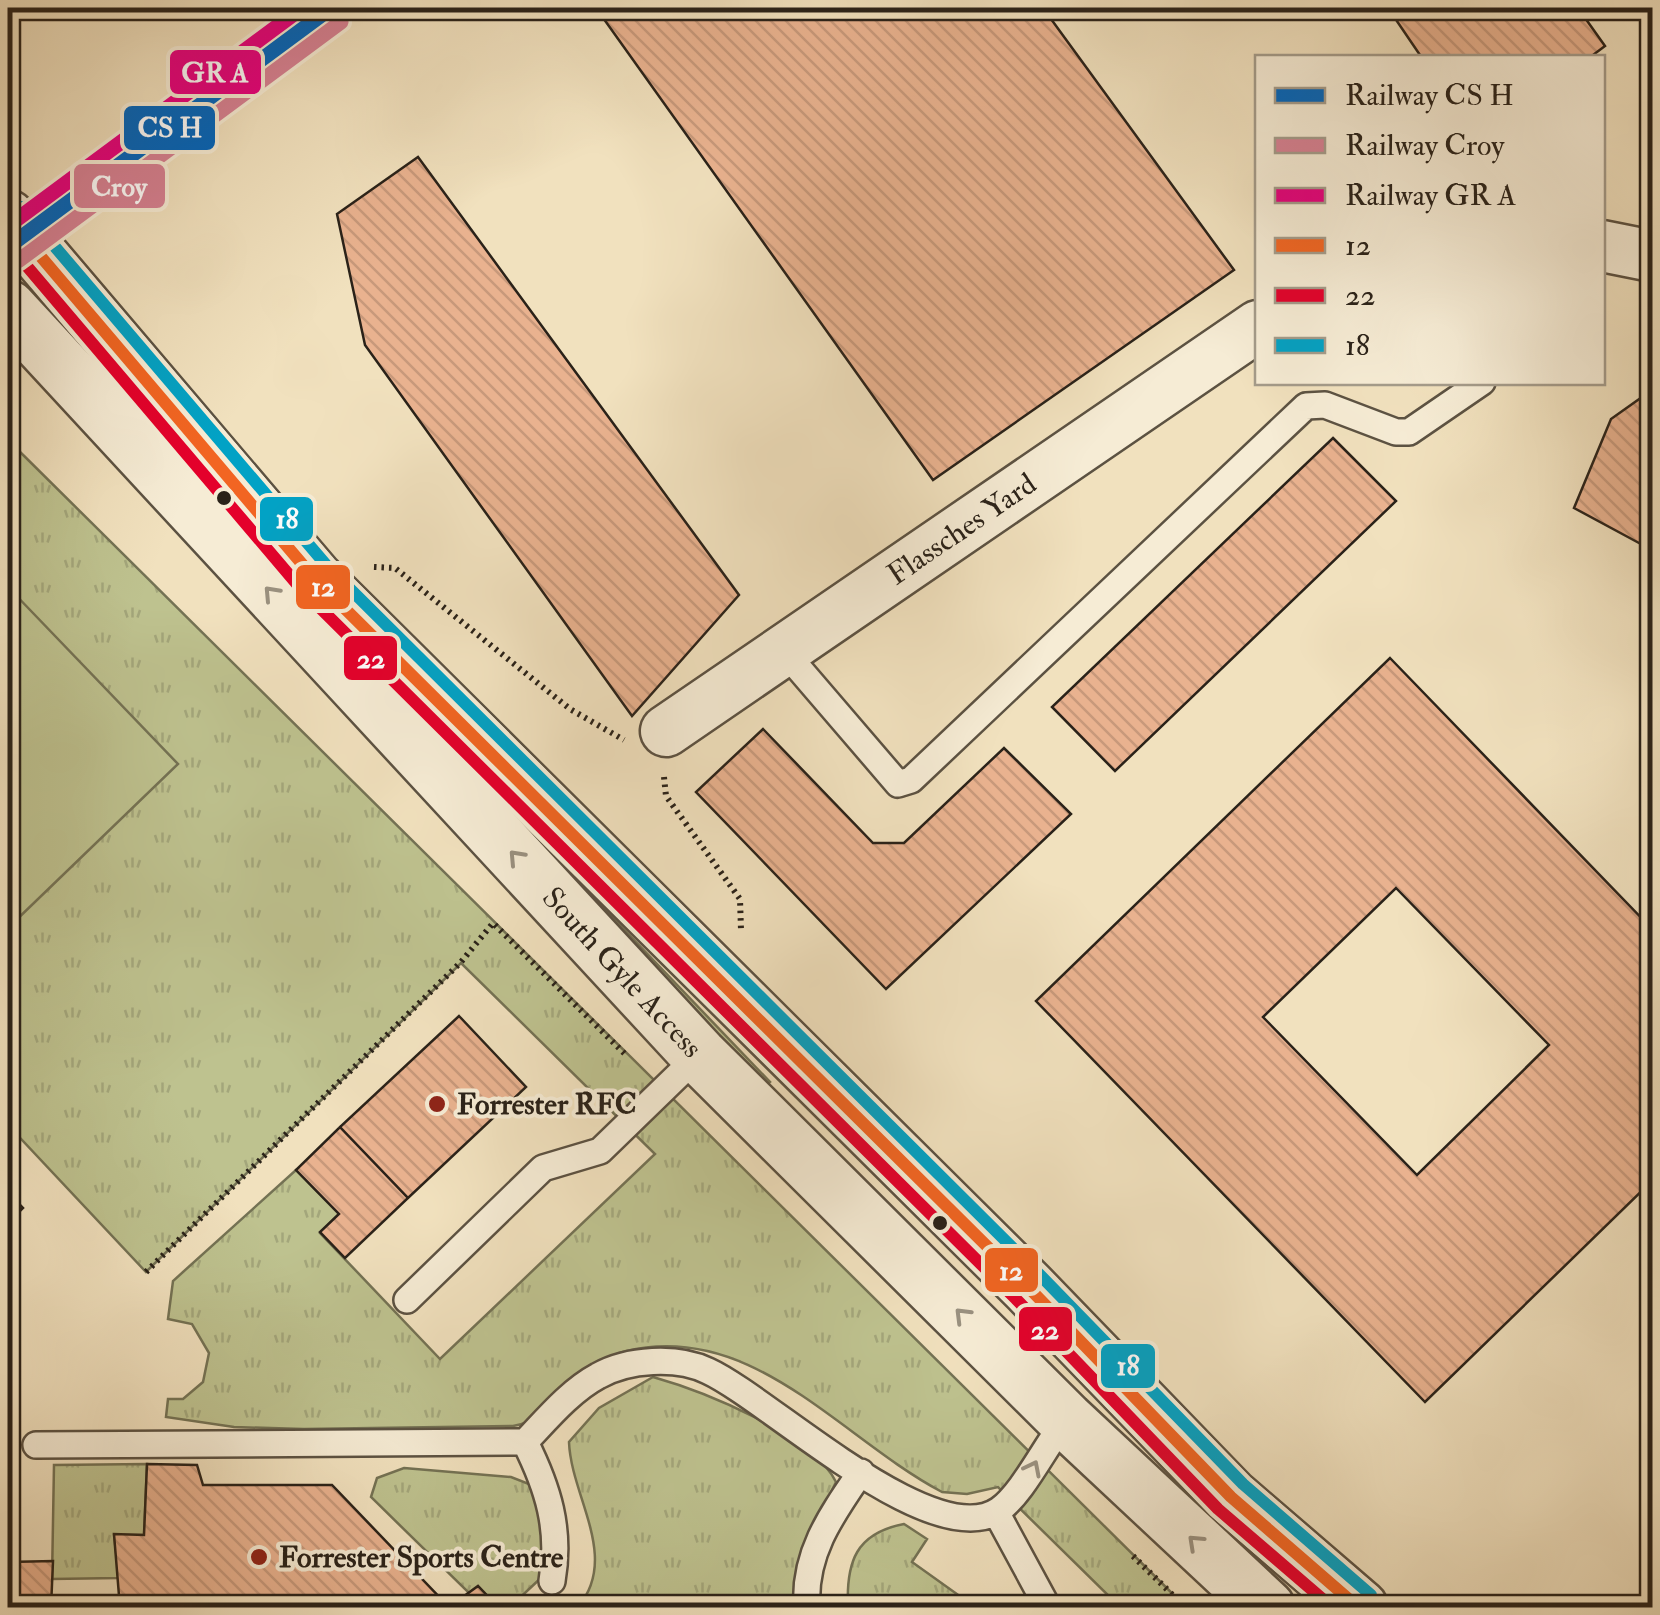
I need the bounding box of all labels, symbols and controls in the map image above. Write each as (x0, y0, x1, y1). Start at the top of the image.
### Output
line badge: GR A (168, 48, 263, 96)
legend (1255, 55, 1605, 385)
text: GR A (181, 56, 249, 91)
text: Railway CS H (1345, 77, 1514, 114)
line badge: CS H (122, 104, 217, 152)
text: CS H (138, 111, 203, 146)
text: Railway Croy (1345, 127, 1505, 164)
line badge: Croy (72, 162, 167, 210)
text: Croy (91, 170, 149, 205)
text: Railway GR A (1345, 177, 1516, 214)
text: 12 (1345, 227, 1371, 264)
text: 22 (1345, 277, 1375, 314)
text: 18 (1345, 327, 1370, 364)
street label: Flassches Yard (880, 465, 1044, 593)
unlabelled marker (214, 488, 234, 508)
line badge: 18 (258, 495, 315, 543)
text: 18 (275, 502, 299, 537)
line badge: 12 (294, 563, 352, 611)
text: 12 (311, 570, 335, 605)
one-way arrow (265, 586, 283, 605)
line badge: 22 (342, 634, 399, 682)
text: 22 (357, 642, 385, 677)
one-way arrow (509, 850, 527, 869)
street label: South Gyle Access (534, 880, 710, 1066)
place label: Forrester RFC (457, 1086, 637, 1123)
marker: Forrester RFC (426, 1093, 448, 1115)
unlabelled marker (930, 1213, 950, 1233)
line badge: 12 (983, 1246, 1040, 1294)
text: 12 (999, 1254, 1023, 1289)
line badge: 22 (1017, 1305, 1074, 1353)
one-way arrow (956, 1309, 974, 1327)
text: 22 (1031, 1313, 1059, 1348)
line badge: 18 (1099, 1342, 1157, 1390)
text: 18 (1116, 1349, 1140, 1384)
one-way arrow (1021, 1460, 1040, 1478)
one-way arrow (1188, 1536, 1207, 1554)
place label: Forrester Sports Centre (279, 1539, 564, 1576)
marker: Forrester Sports Centre (248, 1546, 270, 1568)

